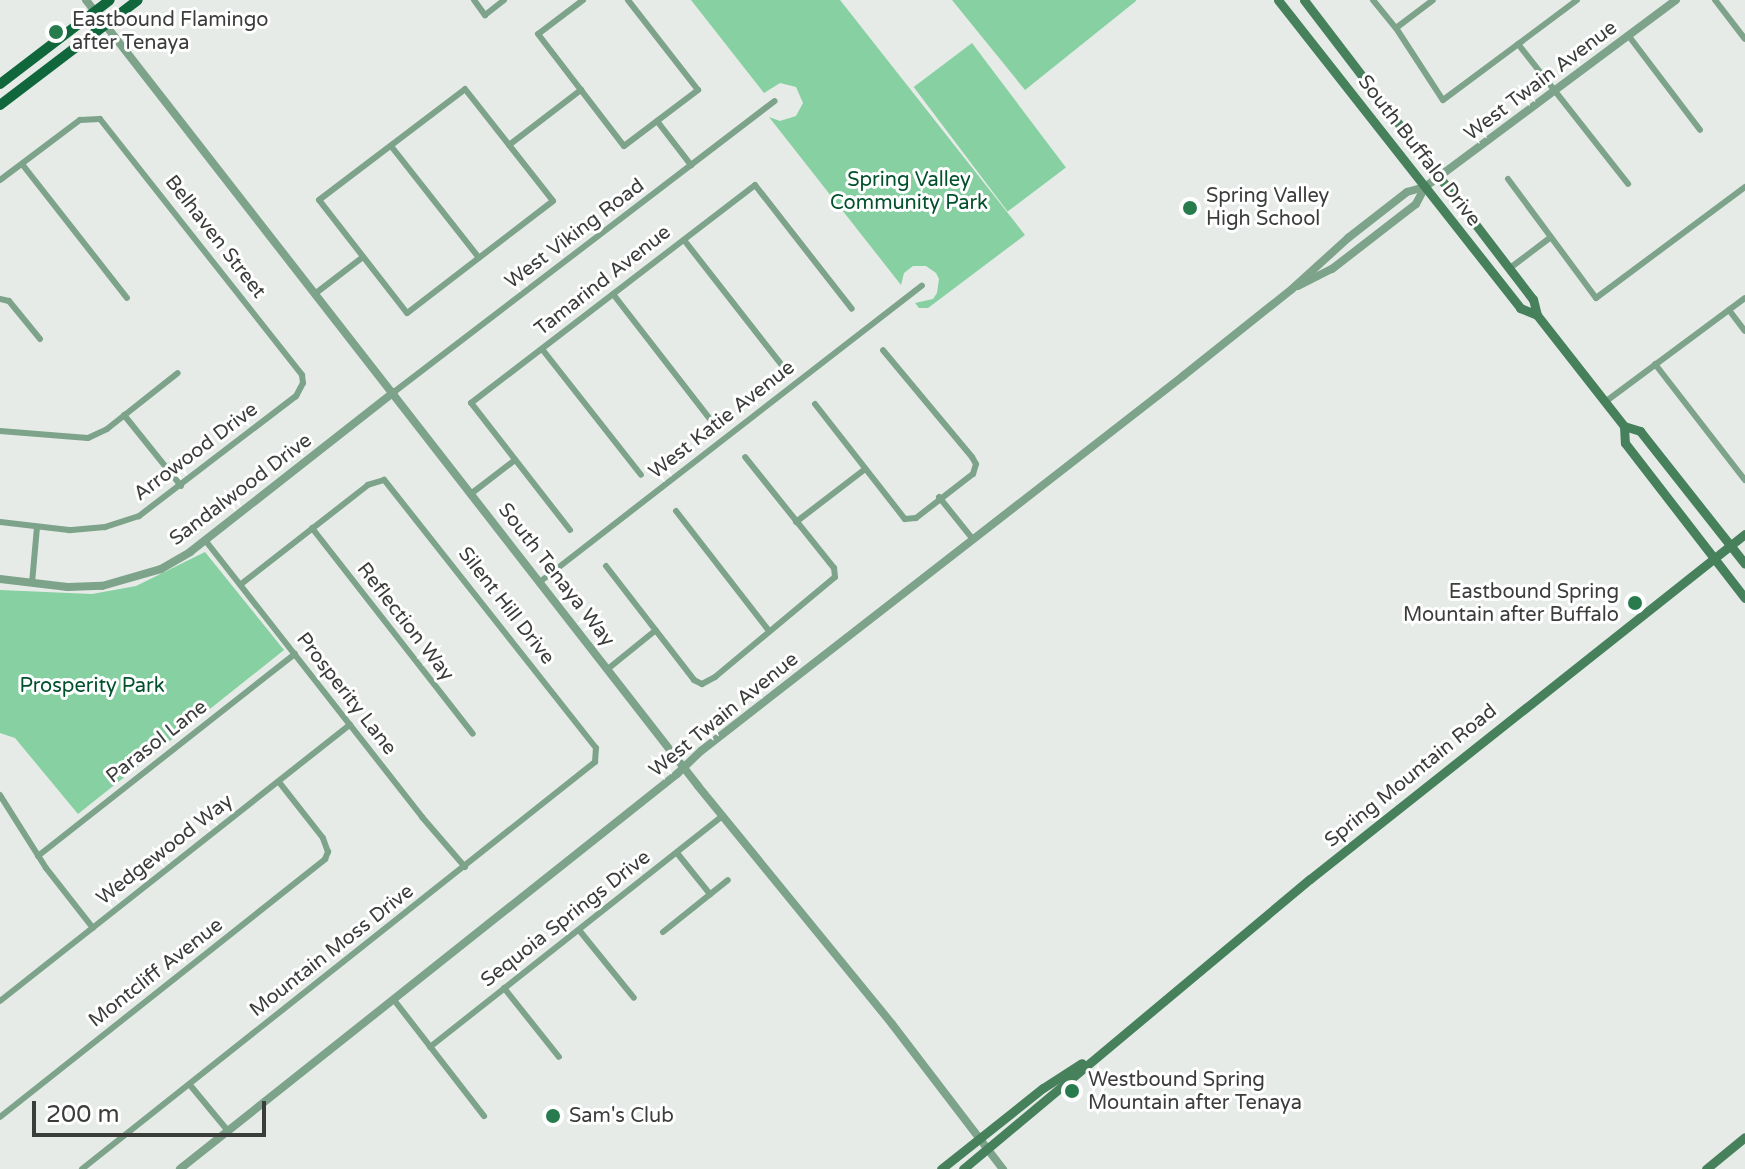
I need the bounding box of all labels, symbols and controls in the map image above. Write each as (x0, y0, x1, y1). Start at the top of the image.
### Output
place label: Eastbound Flamingo after Tenaya (72, 8, 269, 55)
street label: West Twain Avenue (1460, 16, 1622, 146)
marker: Eastbound Flamingo after Tenaya (47, 23, 65, 41)
street label: South Buffalo Drive (1352, 70, 1486, 232)
park label: Spring Valley Community Park (830, 169, 988, 216)
street label: Belhaven Street (159, 171, 271, 303)
street label: West Viking Road (501, 174, 649, 294)
place label: Spring Valley High School (1206, 184, 1329, 231)
marker: Spring Valley High School (1181, 199, 1199, 217)
street label: Tamarind Avenue (530, 221, 676, 341)
street label: West Katie Avenue (644, 356, 800, 484)
street label: Arrowood Drive (129, 398, 263, 506)
street label: Sandalwood Drive (165, 429, 317, 551)
street label: South Tenaya Way (493, 498, 619, 652)
street label: Silent Hill Drive (453, 542, 559, 670)
street label: Reflection Way (351, 558, 459, 686)
place label: Eastbound Spring Mountain after Buffalo (1403, 580, 1619, 627)
marker: Eastbound Spring Mountain after Buffalo (1626, 594, 1644, 612)
street label: Prosperity Lane (291, 628, 401, 760)
street label: West Twain Avenue (645, 648, 803, 782)
park label: Prosperity Park (19, 674, 165, 698)
street label: Parasol Lane (102, 695, 212, 789)
street label: Spring Mountain Road (1320, 699, 1502, 853)
street label: Wedgewood Way (92, 789, 238, 911)
street label: Sequoia Springs Drive (477, 845, 655, 993)
street label: Mountain Moss Drive (245, 880, 419, 1022)
street label: Montcliff Avenue (84, 913, 228, 1033)
place label: Westbound Spring Mountain after Tenaya (1088, 1068, 1302, 1115)
marker: Westbound Spring Mountain after Tenaya (1063, 1082, 1081, 1100)
scale bar (36, 1085, 270, 1135)
text: 200 m (46, 1100, 120, 1129)
place label: Sam's Club (569, 1104, 674, 1128)
marker: Sam's Club (544, 1107, 562, 1125)

